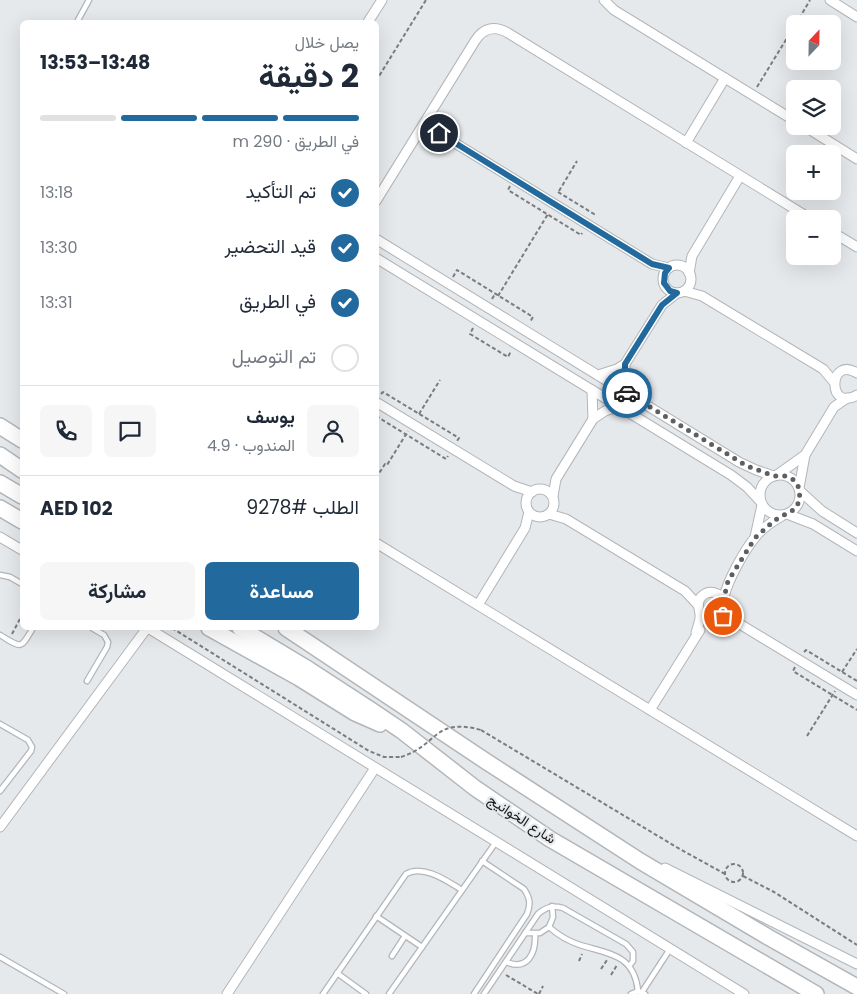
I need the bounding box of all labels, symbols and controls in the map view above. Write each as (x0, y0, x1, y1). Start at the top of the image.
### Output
north arrow (786, 15, 841, 70)
map controls (786, 15, 841, 265)
text: يصل خلال (295, 31, 359, 54)
text: 13:48–13:53 (40, 49, 150, 76)
text: 2 دقيقة (258, 53, 359, 98)
button: layers (786, 80, 841, 135)
pin (418, 112, 460, 154)
icon: home (425, 119, 453, 147)
text: في الطريق · 290 m (232, 130, 359, 153)
button: + (786, 145, 841, 200)
text: تم التأكيد (246, 178, 316, 205)
icon: check (331, 179, 359, 207)
text: 13:18 (40, 181, 73, 204)
button: − (786, 210, 841, 265)
text: قيد التحضير (224, 233, 316, 260)
icon: check (331, 234, 359, 262)
text: 13:30 (40, 236, 77, 259)
text: في الطريق (239, 288, 316, 315)
icon: check (331, 289, 359, 317)
text: 13:31 (40, 291, 73, 314)
text: تم التوصيل (232, 343, 316, 370)
courier (602, 368, 652, 418)
icon: car (613, 379, 641, 407)
text: يوسف (246, 403, 295, 430)
button: phone (40, 405, 92, 457)
button: chat (104, 405, 156, 457)
button: person (307, 405, 359, 457)
text: المندوب · 4.9 (207, 434, 295, 457)
text: الطلب #9278 (246, 494, 359, 521)
text: AED 102 (40, 495, 113, 522)
button: مشاركة (40, 562, 195, 620)
button: مساعدة (205, 562, 359, 620)
pin (702, 595, 744, 637)
icon: bag (709, 602, 737, 630)
street label: شارع الخوانيج (483, 789, 560, 849)

